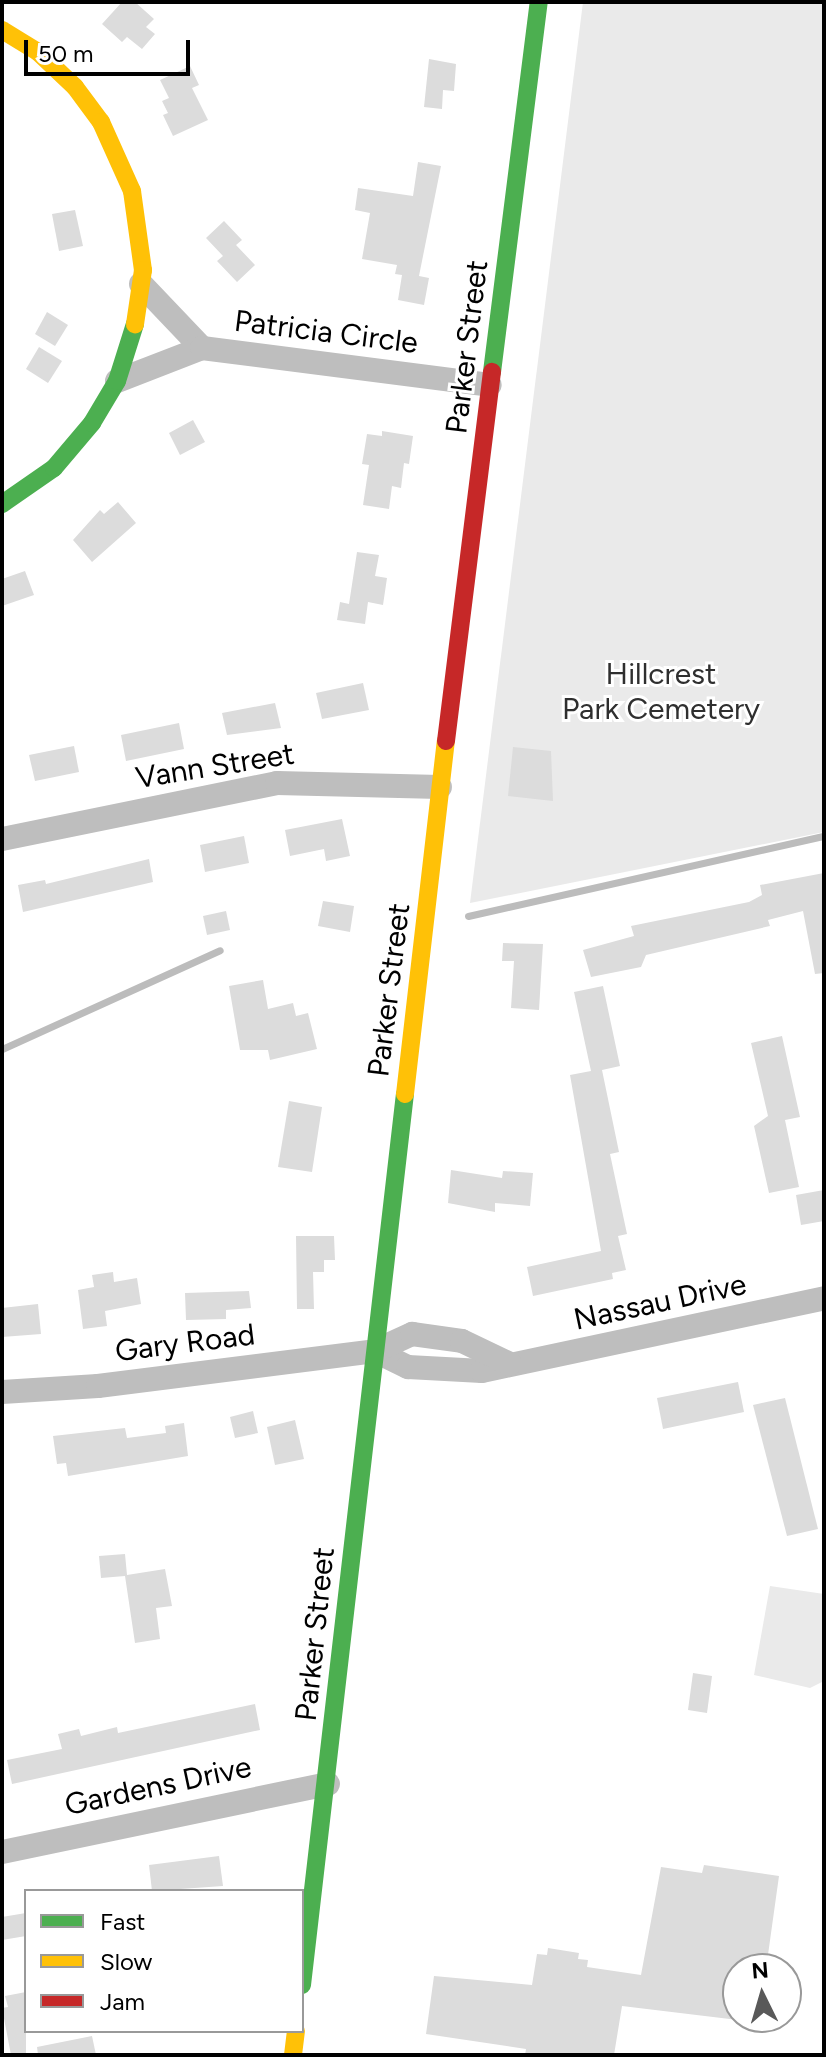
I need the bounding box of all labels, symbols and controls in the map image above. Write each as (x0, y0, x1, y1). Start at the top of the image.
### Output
scale bar (28, 24, 194, 74)
text: 50 m (38, 39, 94, 68)
street label: Parker Street (438, 258, 496, 436)
street label: Patricia Circle (232, 303, 420, 361)
park label: Hillcrest Park Cemetery (562, 656, 760, 726)
street label: Vann Street (133, 736, 297, 796)
street label: Parker Street (360, 901, 418, 1079)
street label: Nassau Drive (571, 1266, 749, 1338)
street label: Gary Road (113, 1317, 257, 1369)
street label: Parker Street (288, 1545, 342, 1723)
street label: Gardens Drive (61, 1749, 255, 1823)
legend (24, 1889, 304, 2033)
text: Fast (100, 1907, 145, 1936)
text: Slow (100, 1947, 152, 1976)
north arrow (722, 1953, 802, 2033)
text: N (750, 1956, 770, 1985)
text: Jam (100, 1987, 145, 2016)

